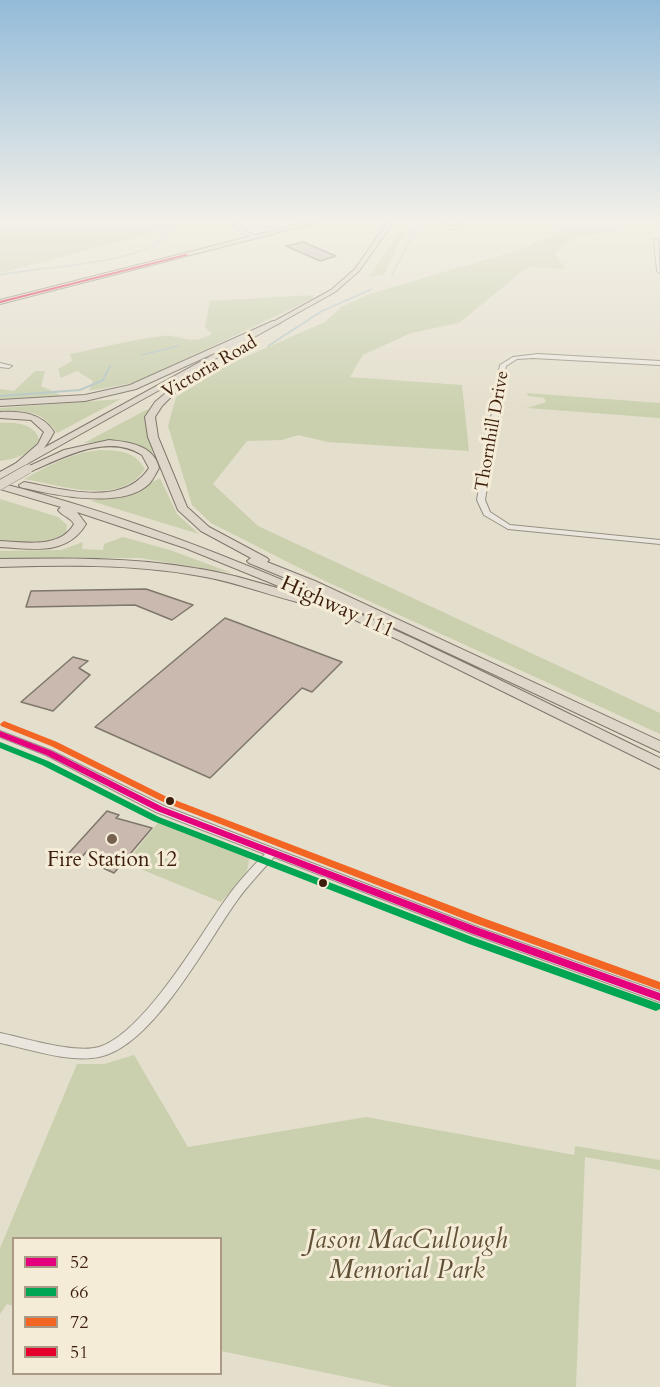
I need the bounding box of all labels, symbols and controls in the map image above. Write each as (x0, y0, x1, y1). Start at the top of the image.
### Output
street label: Victoria Road (159, 332, 261, 404)
street label: Thornhill Drive (472, 369, 514, 493)
street label: Highway 111 (276, 572, 398, 644)
unlabelled marker (164, 795, 176, 807)
marker: Fire Station 12 (105, 832, 119, 846)
place label: Fire Station 12 (47, 848, 177, 874)
unlabelled marker (317, 877, 329, 889)
park label: Jason MacCullough Memorial Park (306, 1226, 508, 1288)
legend (12, 1237, 222, 1375)
text: 52 (70, 1250, 88, 1275)
text: 66 (70, 1280, 88, 1305)
text: 72 (70, 1310, 88, 1335)
text: 51 (70, 1340, 88, 1365)

